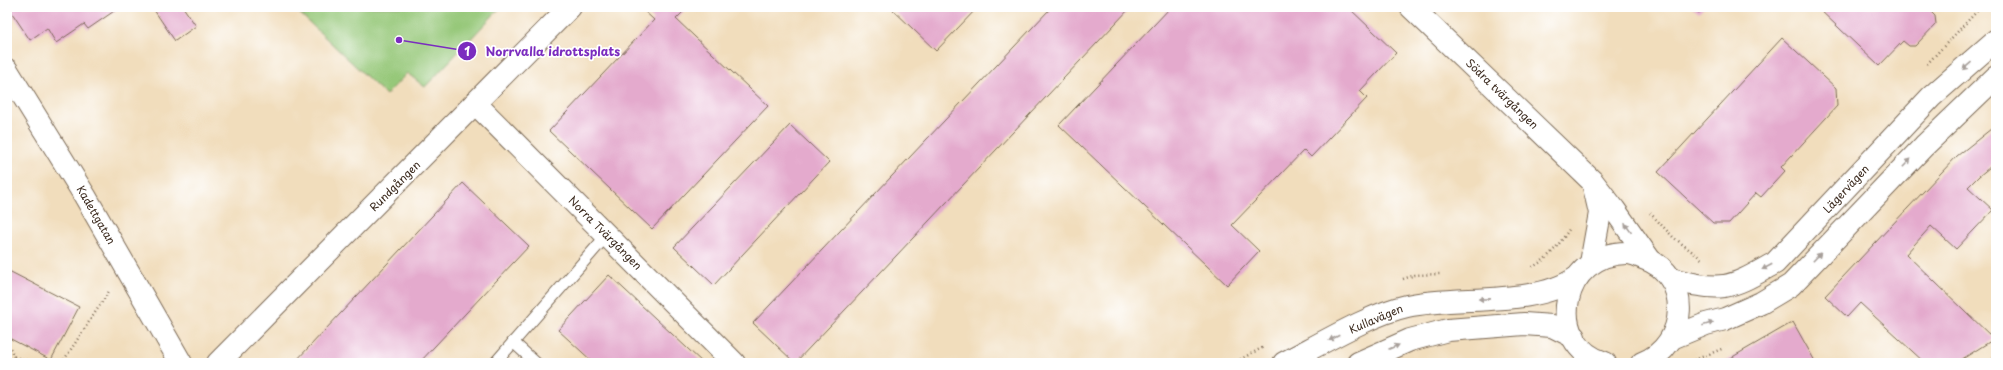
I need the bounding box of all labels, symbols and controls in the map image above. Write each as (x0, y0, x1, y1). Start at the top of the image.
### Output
callout: Norrvalla idrottsplats (457, 39, 628, 63)
text: 1 (464, 42, 470, 60)
text: Norrvalla idrottsplats (486, 42, 620, 60)
street label: Södra tvärgången (1462, 55, 1542, 133)
one-way arrow (1962, 61, 1971, 70)
street label: Rundgången (365, 156, 424, 215)
one-way arrow (1902, 158, 1912, 168)
street label: Lägervägen (1819, 161, 1873, 217)
street label: Kadettgatan (73, 182, 120, 247)
street label: Norra Tvärgången (565, 192, 646, 273)
one-way arrow (1624, 223, 1632, 233)
one-way arrow (1813, 252, 1822, 262)
one-way arrow (1761, 264, 1773, 270)
one-way arrow (1477, 296, 1490, 302)
street label: Kullavägen (1346, 300, 1406, 338)
one-way arrow (1703, 320, 1715, 326)
one-way arrow (1328, 335, 1339, 341)
one-way arrow (1388, 344, 1399, 350)

